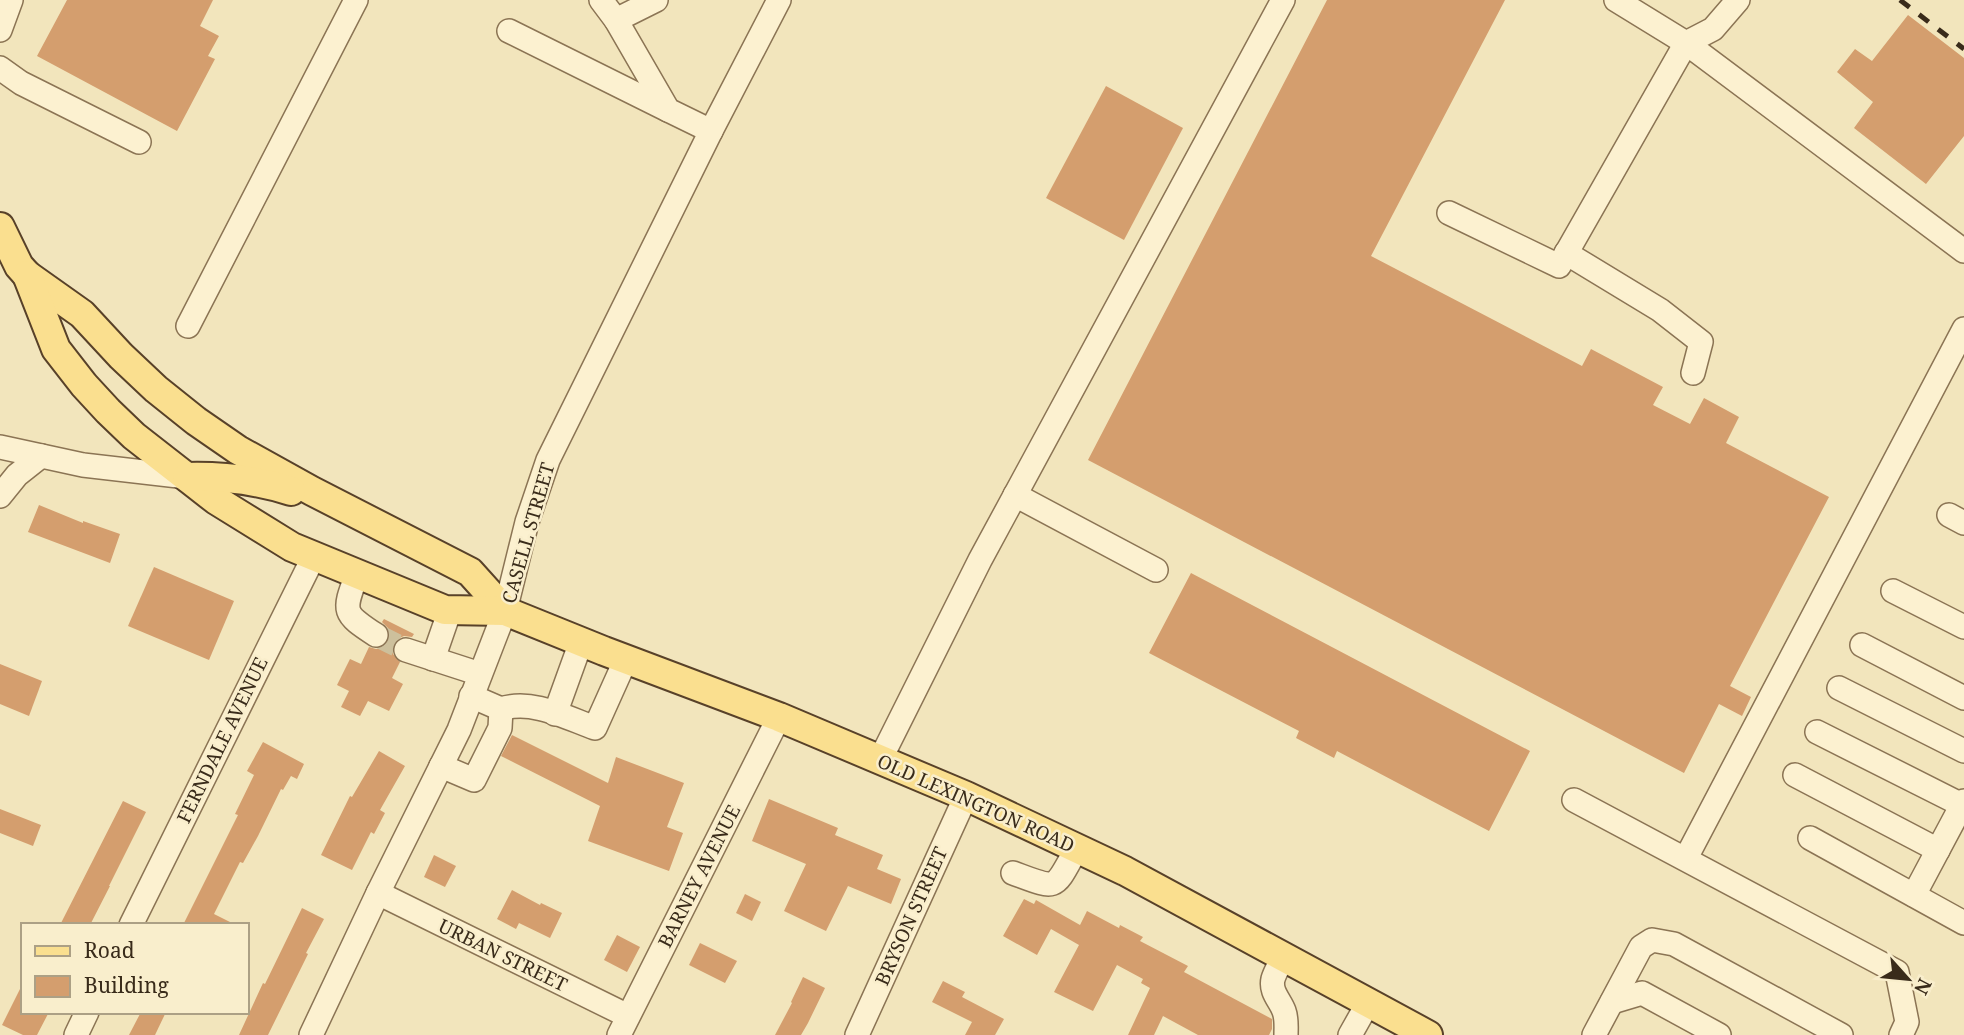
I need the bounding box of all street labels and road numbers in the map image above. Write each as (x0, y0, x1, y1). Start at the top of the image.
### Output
street label: CASELL STREET (495, 459, 561, 606)
street label: FERNDALE AVENUE (170, 652, 274, 827)
street label: OLD LEXINGTON ROAD (873, 748, 1079, 858)
street label: BARNEY AVENUE (652, 800, 746, 952)
street label: BRYSON STREET (869, 842, 953, 989)
street label: URBAN STREET (434, 913, 572, 998)

